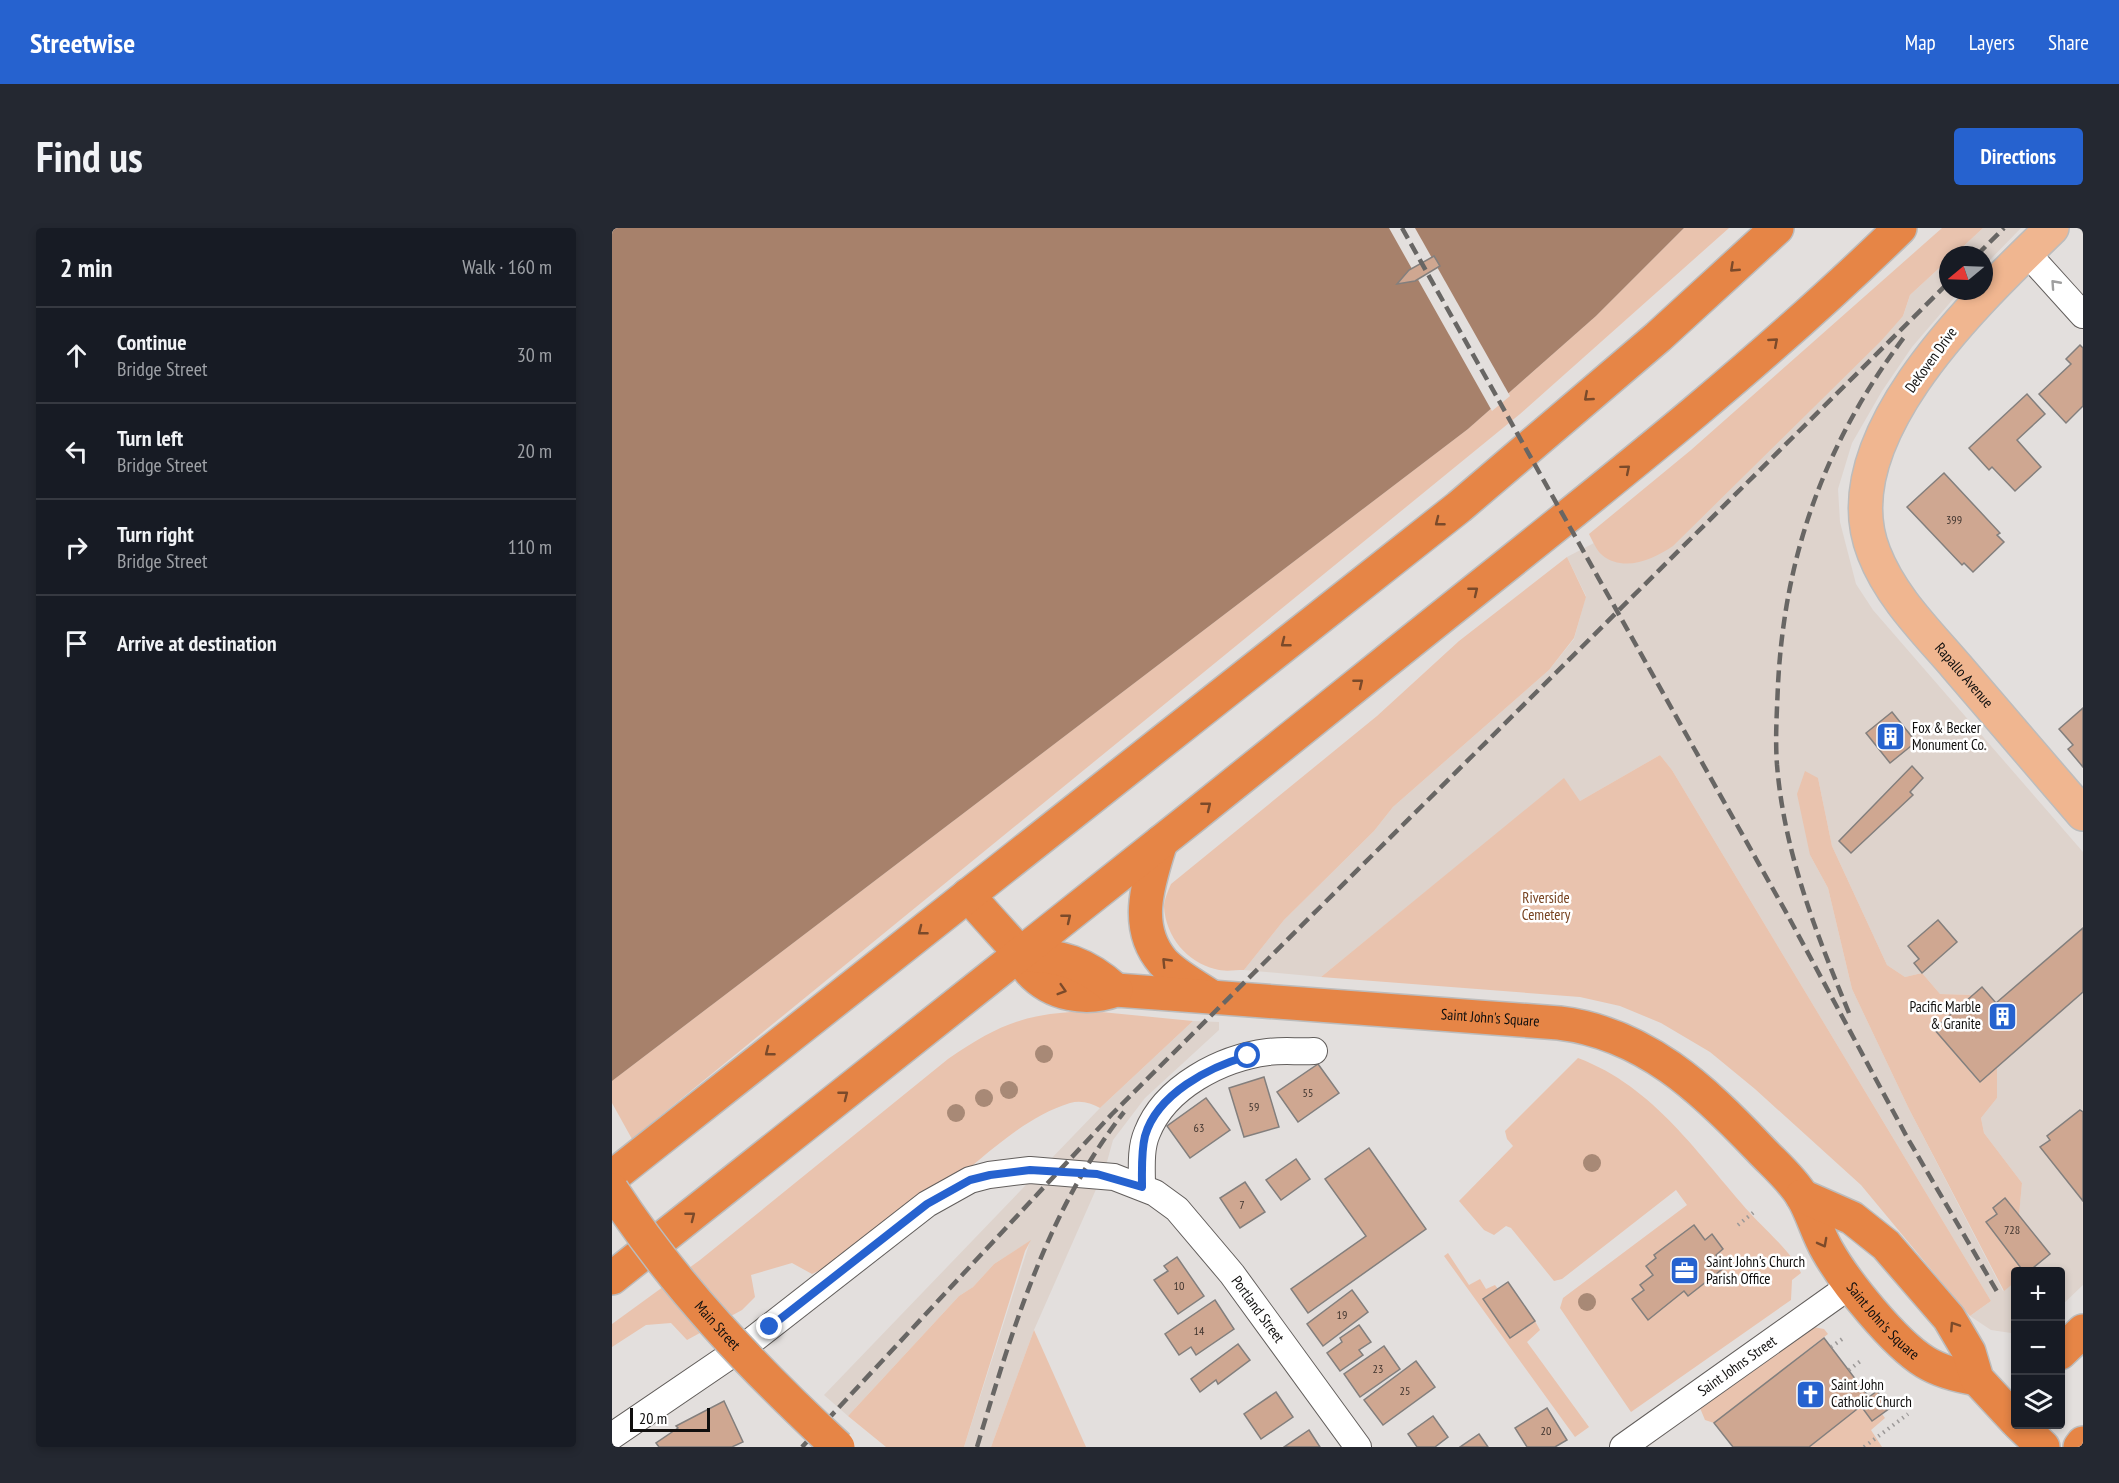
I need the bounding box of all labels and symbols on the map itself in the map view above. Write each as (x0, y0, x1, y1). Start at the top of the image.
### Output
north arrow (1939, 246, 1993, 300)
one-way arrow (1730, 261, 1741, 272)
one-way arrow (2051, 280, 2062, 290)
street label: DeKoven Drive (1901, 323, 1961, 396)
one-way arrow (1767, 338, 1778, 349)
one-way arrow (1584, 390, 1595, 401)
one-way arrow (1619, 465, 1630, 476)
house number: 399 (1946, 512, 1962, 527)
one-way arrow (1435, 515, 1446, 526)
one-way arrow (1467, 588, 1478, 599)
one-way arrow (1281, 635, 1292, 646)
street label: Rapallo Avenue (1931, 638, 1998, 712)
one-way arrow (1352, 680, 1363, 691)
place label: Fox & Becker Monument Co. (1912, 718, 1987, 754)
building icon: Fox & Becker Monument Co. (1875, 721, 1907, 753)
one-way arrow (1200, 802, 1211, 813)
park label: Riverside Cemetery (1522, 888, 1571, 924)
one-way arrow (1060, 915, 1071, 926)
one-way arrow (918, 924, 929, 935)
one-way arrow (1162, 959, 1173, 970)
one-way arrow (1056, 983, 1067, 996)
place label: Pacific Marble & Granite (1909, 997, 1981, 1033)
building icon: Pacific Marble & Granite (1986, 1000, 2018, 1032)
street label: Saint John's Square (1440, 1004, 1540, 1031)
route start (1234, 1042, 1260, 1068)
one-way arrow (765, 1045, 776, 1056)
house number: 55 (1303, 1085, 1313, 1100)
one-way arrow (837, 1092, 848, 1103)
house number: 59 (1249, 1099, 1259, 1114)
house number: 63 (1194, 1120, 1204, 1135)
house number: 7 (1239, 1197, 1245, 1212)
one-way arrow (684, 1213, 695, 1224)
house number: 728 (2004, 1222, 2020, 1237)
one-way arrow (1816, 1236, 1827, 1247)
place label: Saint John's Church Parish Office (1706, 1252, 1805, 1288)
office icon: Saint John's Church Parish Office (1669, 1255, 1701, 1287)
street label: Portland Street (1227, 1272, 1289, 1346)
house number: 10 (1174, 1278, 1184, 1293)
street label: Saint John's Square (1843, 1278, 1923, 1364)
street label: Main Street (691, 1297, 745, 1354)
house number: 19 (1337, 1307, 1347, 1322)
route end (756, 1313, 782, 1339)
one-way arrow (1950, 1322, 1962, 1332)
house number: 14 (1194, 1323, 1205, 1338)
street label: Saint Johns Street (1694, 1331, 1780, 1400)
house number: 23 (1373, 1361, 1383, 1376)
place label: Saint John Catholic Church (1831, 1375, 1912, 1411)
church icon: Saint John Catholic Church (1794, 1378, 1826, 1410)
house number: 25 (1400, 1383, 1410, 1398)
scale bar (630, 1405, 710, 1432)
house number: 20 (1541, 1423, 1551, 1438)

